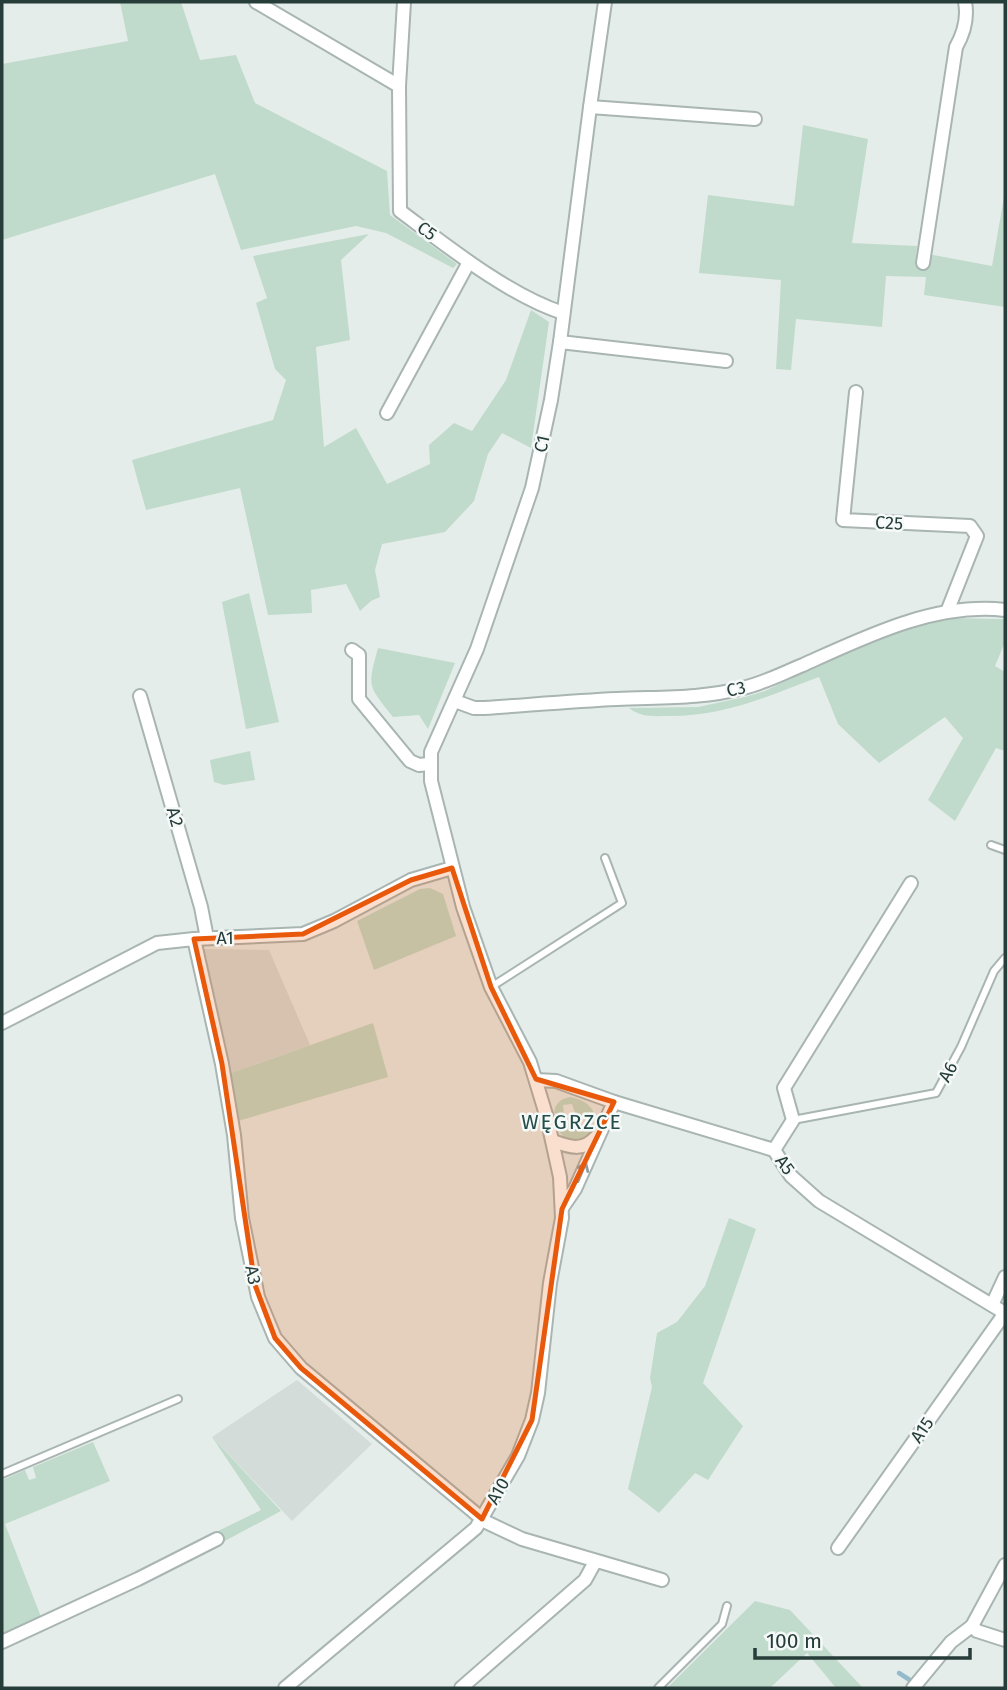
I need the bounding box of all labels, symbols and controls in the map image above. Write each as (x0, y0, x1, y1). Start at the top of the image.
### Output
street label: C5 (413, 217, 441, 245)
street label: C1 (529, 433, 555, 455)
street label: C25 (874, 511, 904, 535)
street label: C3 (724, 676, 748, 702)
street label: A2 (162, 805, 188, 829)
street label: A1 (216, 927, 234, 949)
street label: A6 (934, 1058, 962, 1086)
district label: WĘGRZCE (521, 1109, 623, 1135)
street label: A5 (770, 1151, 800, 1179)
one-way arrow (577, 1162, 590, 1183)
street label: A3 (240, 1263, 266, 1287)
street label: A15 (905, 1413, 939, 1447)
street label: A10 (482, 1474, 514, 1508)
scale bar (755, 1616, 970, 1660)
text: 100 m (766, 1628, 822, 1654)

